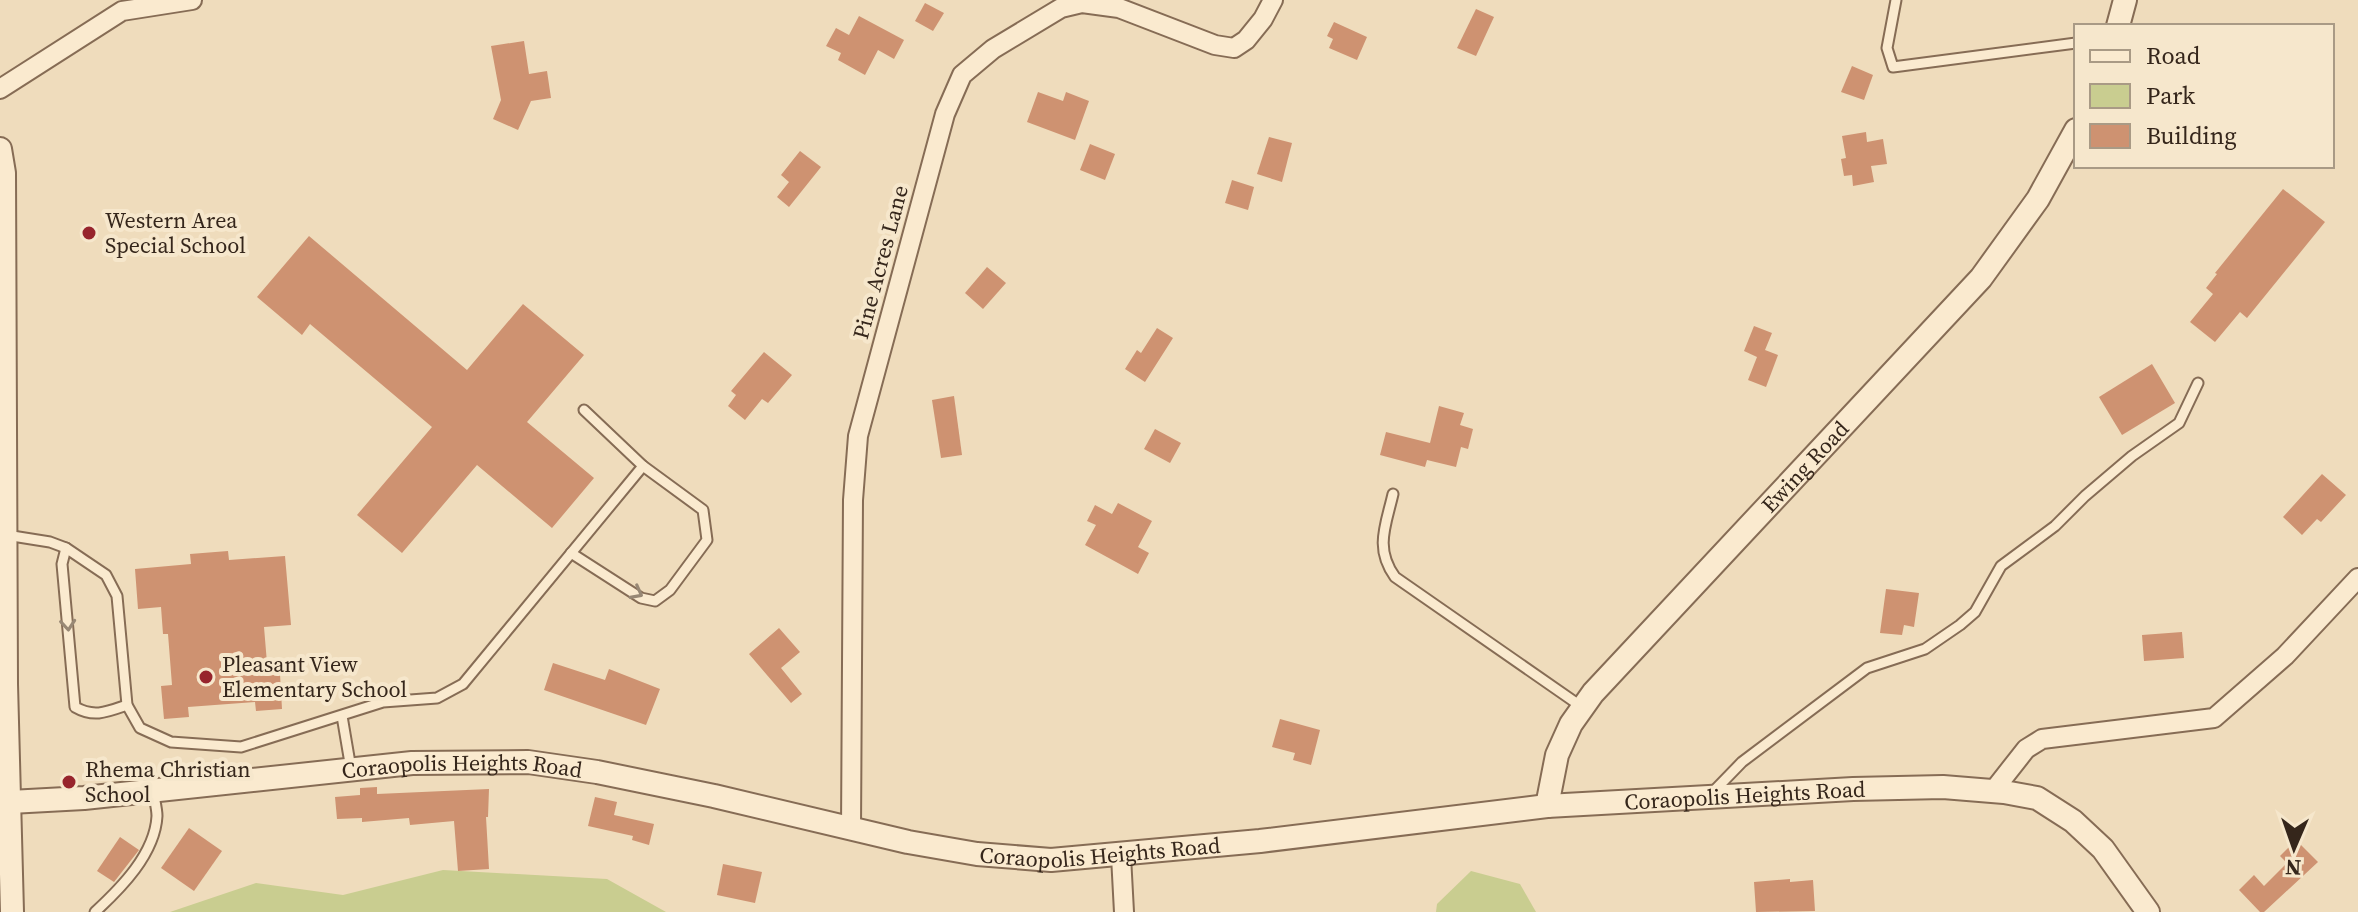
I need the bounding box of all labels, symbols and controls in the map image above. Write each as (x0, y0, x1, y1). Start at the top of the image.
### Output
legend (2074, 24, 2334, 168)
text: Road (2146, 39, 2201, 72)
text: Park (2146, 79, 2196, 112)
text: Building (2146, 119, 2237, 152)
street label: Pine Acres Lane (845, 182, 915, 342)
place label: Western Area Special School (105, 205, 246, 260)
marker: Western Area Special School (80, 224, 98, 242)
street label: Ewing Road (1754, 414, 1856, 519)
one-way arrow (629, 584, 644, 599)
one-way arrow (59, 619, 76, 632)
place label: Pleasant View Elementary School (222, 649, 407, 704)
marker: Pleasant View Elementary School (197, 668, 215, 686)
street label: Coraopolis Heights Road (340, 747, 585, 785)
place label: Rhema Christian School (85, 754, 251, 809)
marker: Rhema Christian School (60, 773, 78, 791)
street label: Coraopolis Heights Road (1624, 774, 1866, 817)
north arrow (2254, 808, 2334, 888)
street label: Coraopolis Heights Road (979, 830, 1222, 875)
text: N (2285, 853, 2302, 883)

